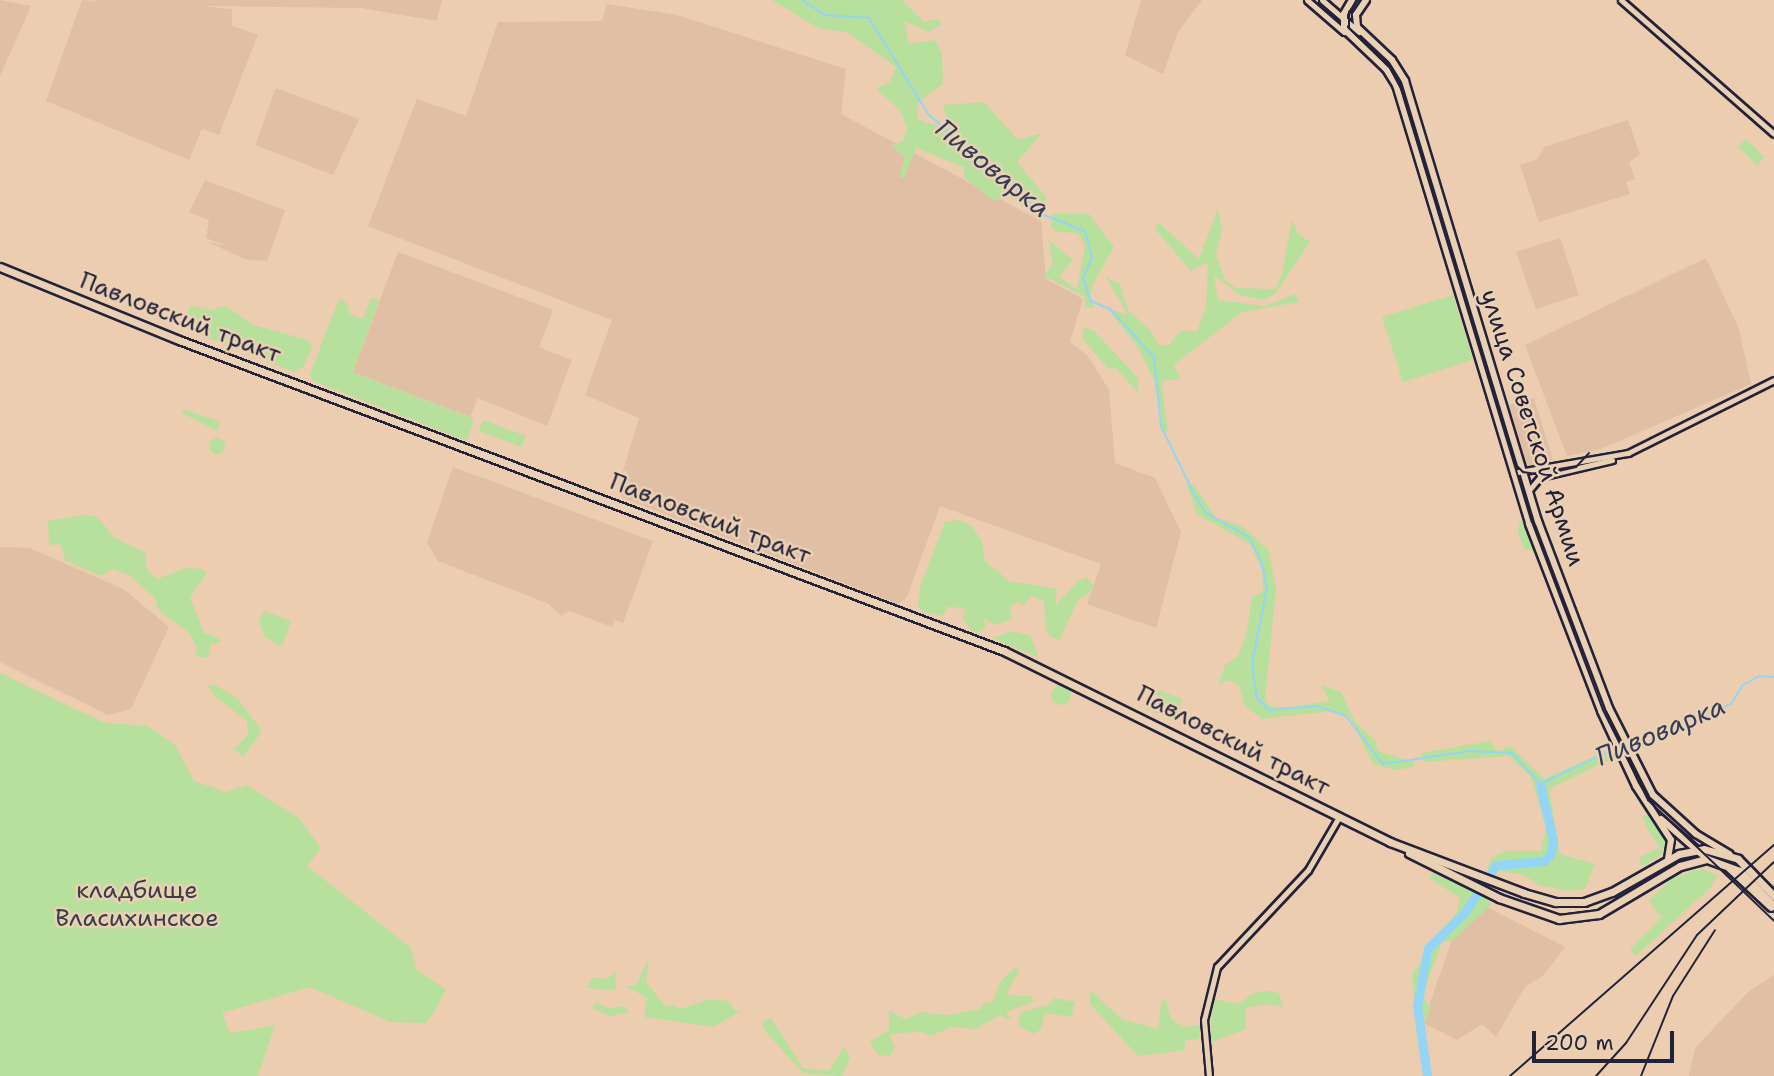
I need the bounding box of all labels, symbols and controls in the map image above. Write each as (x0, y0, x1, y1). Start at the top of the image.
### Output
water label: Пивоварка (929, 112, 1057, 224)
street label: Павловский тракт (75, 266, 285, 370)
street label: улица Советской Армии (1474, 286, 1590, 570)
street label: Павловский тракт (605, 467, 815, 571)
street label: Павловский тракт (1132, 680, 1334, 802)
water label: Пивоварка (1590, 690, 1730, 772)
park label: кладбище Власихинское (55, 877, 219, 933)
scale bar (1536, 1016, 1678, 1060)
text: 200 m (1545, 1029, 1614, 1057)

